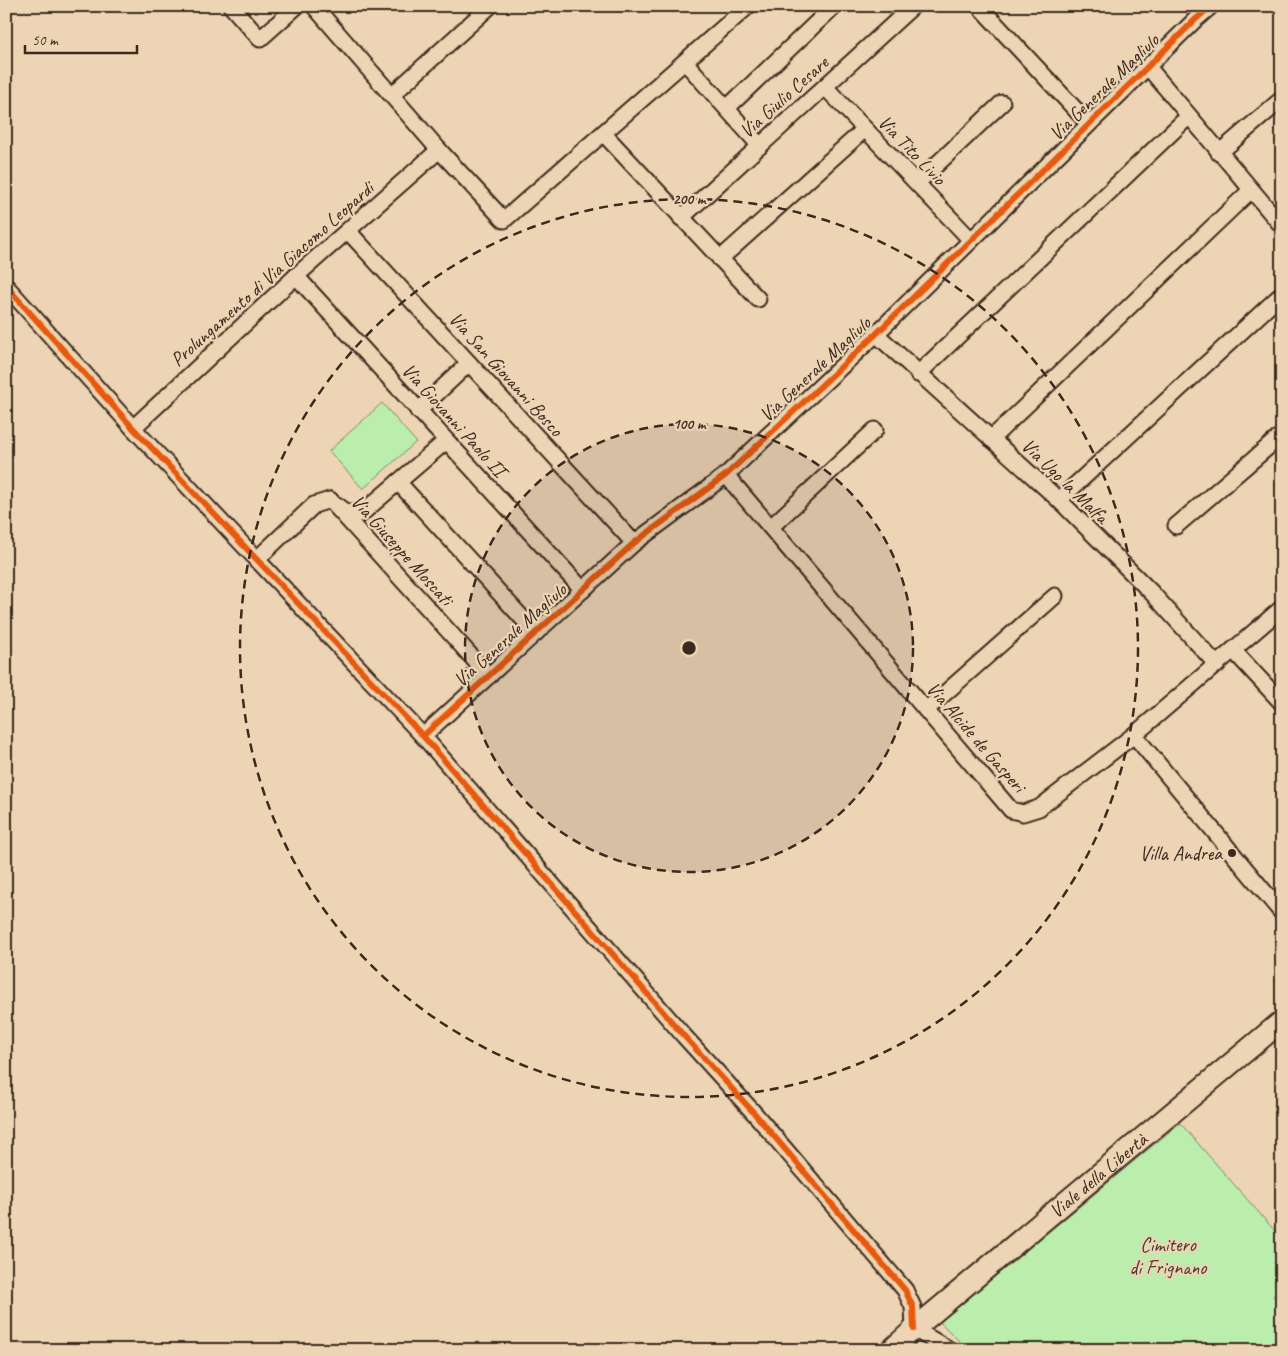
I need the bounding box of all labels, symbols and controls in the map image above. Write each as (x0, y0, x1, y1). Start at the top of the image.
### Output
scale bar (25, 22, 138, 54)
street label: Via Generale Magliulo (1044, 28, 1165, 146)
text: 50 m (32, 31, 59, 50)
street label: Via Giulio Cesare (734, 50, 835, 143)
street label: Via Tito Livio (873, 110, 952, 191)
street label: Prolungamento di Via Giacomo Leopardi (165, 175, 381, 372)
text: 200 m (673, 190, 707, 209)
street label: Via San Giovanni Bosco (443, 307, 569, 442)
street label: Via Generale Magliulo (754, 310, 877, 427)
street label: Via Giovanni Paolo II (396, 358, 514, 485)
text: 100 m (673, 415, 707, 434)
street label: Via Ugo la Malfa (1016, 433, 1115, 530)
street label: Via Giuseppe Moscati (346, 489, 460, 612)
street label: Via Generale Magliulo (448, 577, 572, 692)
centre of rings (680, 639, 698, 657)
street label: Via Alcide de Gasperi (921, 676, 1032, 799)
place label: Villa Andrea (1140, 841, 1223, 866)
marker: Villa Andrea (1226, 847, 1238, 859)
street label: Viale della Libertà (1044, 1126, 1153, 1223)
park label: Cimitero di Frignano (1130, 1232, 1207, 1280)

